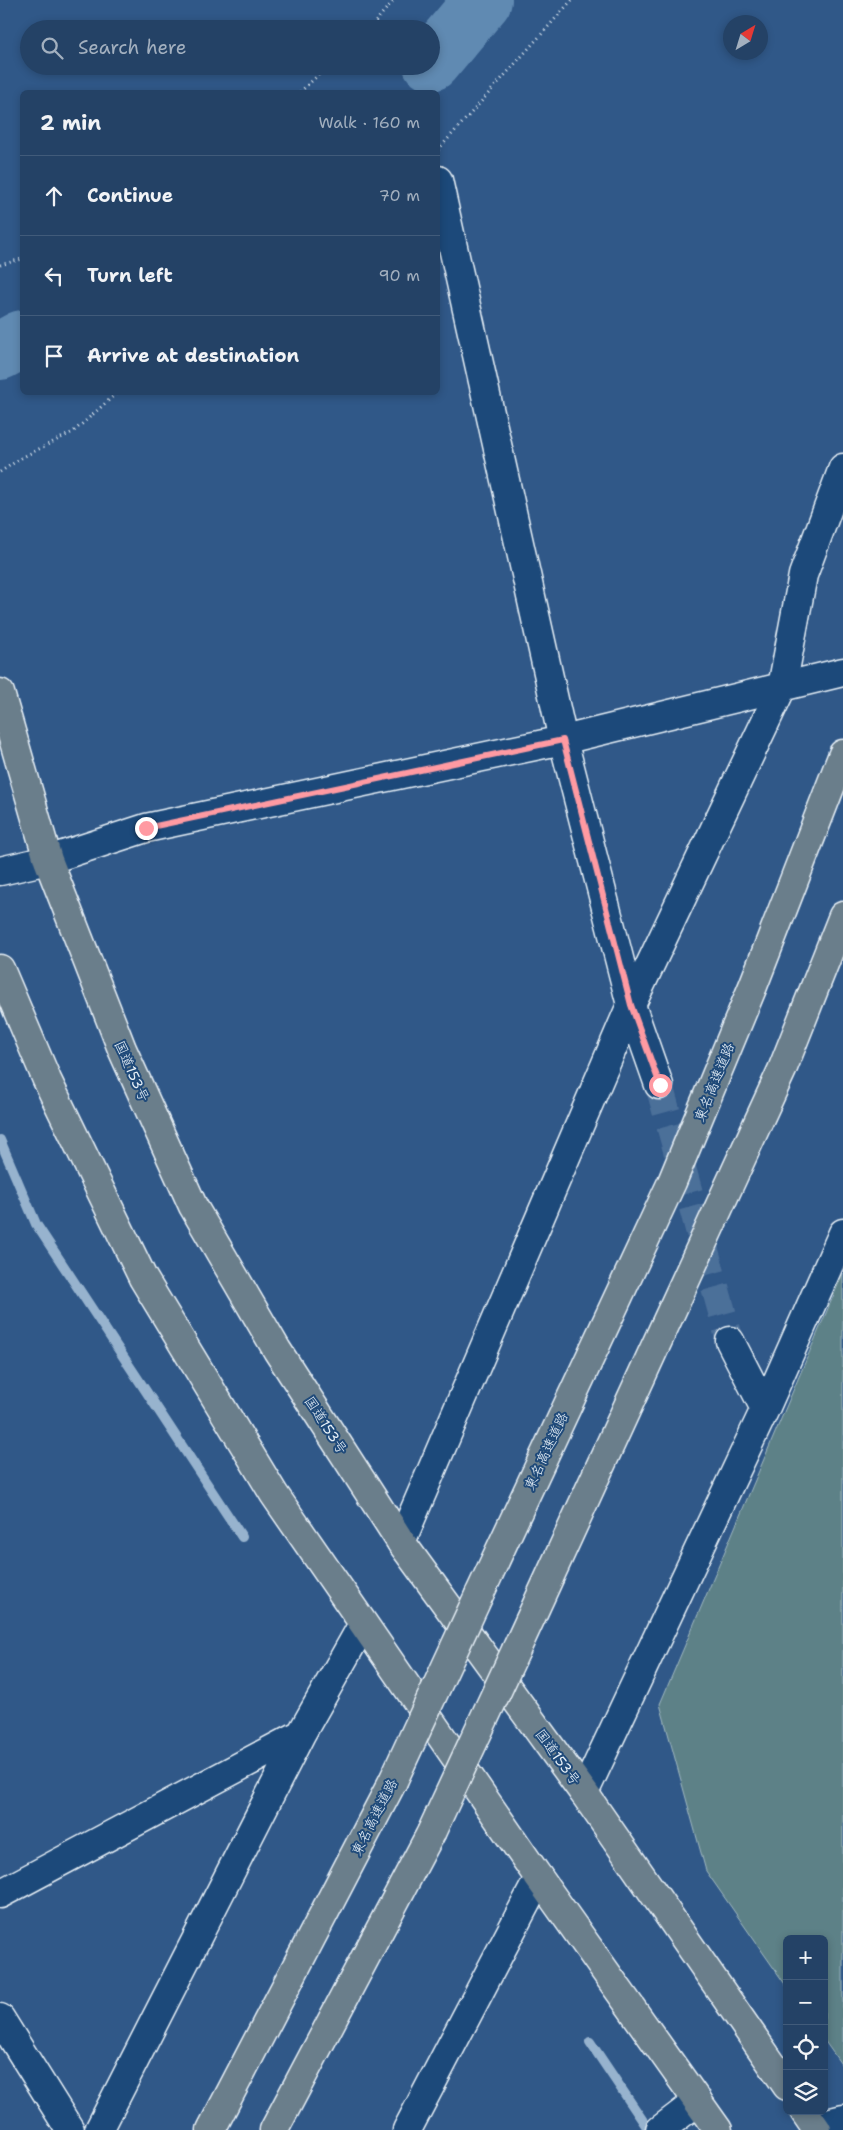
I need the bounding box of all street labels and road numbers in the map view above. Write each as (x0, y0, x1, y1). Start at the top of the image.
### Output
street label: 国道153号 (110, 1037, 154, 1105)
street label: 東名高速道路 (690, 1040, 738, 1124)
street label: 国道153号 (301, 1393, 351, 1457)
street label: 東名高速道路 (520, 1409, 572, 1493)
street label: 国道153号 (532, 1725, 584, 1789)
street label: 東名高速道路 (347, 1775, 401, 1859)

